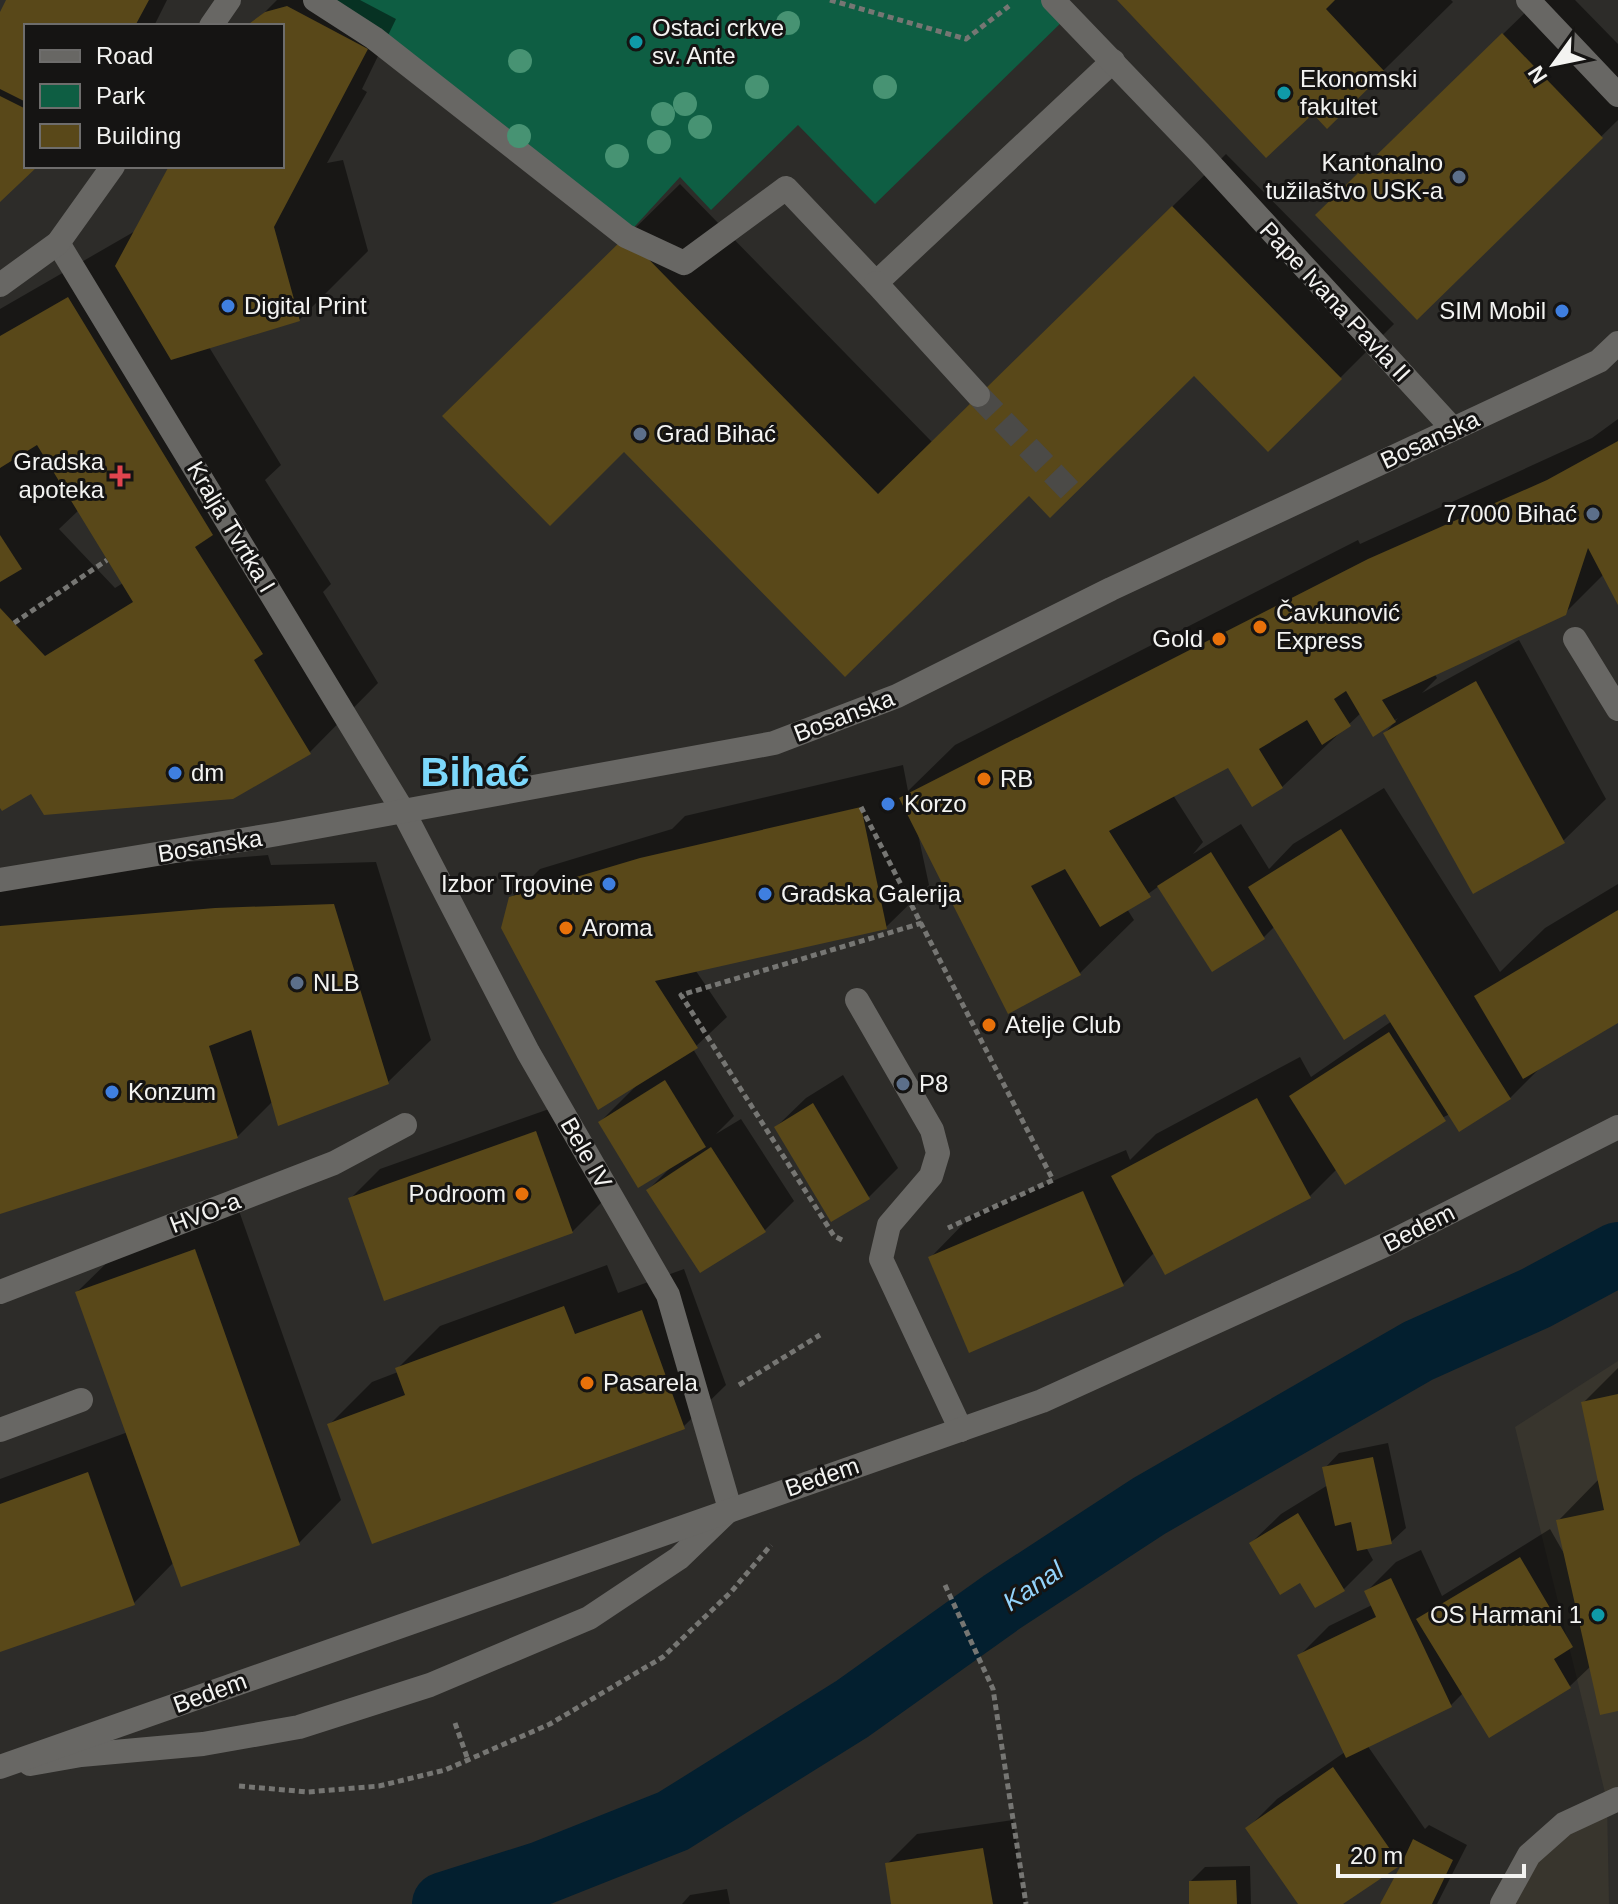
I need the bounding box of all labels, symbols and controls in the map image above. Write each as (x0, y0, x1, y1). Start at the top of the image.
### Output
place label: Ostaci crkve sv. Ante (652, 14, 784, 69)
legend (24, 24, 284, 168)
north arrow (1514, 24, 1594, 104)
marker: Ostaci crkve sv. Ante (627, 33, 645, 51)
text: Road (96, 42, 153, 69)
text: N (1523, 61, 1552, 88)
place label: Ekonomski fakultet (1300, 65, 1417, 120)
text: Park (96, 82, 146, 109)
marker: Ekonomski fakultet (1275, 84, 1293, 102)
text: Building (96, 122, 181, 149)
place label: Kantonalno tužilaštvo USK-a (1266, 149, 1444, 204)
marker: Kantonalno tužilaštvo USK-a (1450, 168, 1468, 186)
street label: Pape Ivana Pavla II (1255, 216, 1416, 387)
place label: Digital Print (244, 292, 367, 319)
marker: Digital Print (219, 297, 237, 315)
place label: SIM Mobil (1439, 297, 1546, 324)
marker: SIM Mobil (1553, 302, 1571, 320)
street label: Bosanska (1376, 405, 1484, 474)
place label: Grad Bihać (656, 420, 776, 447)
marker: Grad Bihać (631, 425, 649, 443)
place label: Gradska apoteka (13, 448, 105, 503)
street label: Kralja Tvrtka I (182, 457, 281, 597)
marker: Gradska apoteka (111, 467, 129, 485)
place label: 77000 Bihać (1444, 500, 1577, 527)
marker: 77000 Bihać (1584, 505, 1602, 523)
place label: Čavkunović Express (1276, 599, 1400, 654)
marker: Čavkunović Express (1251, 618, 1269, 636)
place label: Gold (1152, 625, 1203, 652)
marker: Gold (1210, 630, 1228, 648)
street label: Bosanska (790, 684, 898, 747)
district label: Bihać (421, 750, 529, 794)
place label: dm (191, 759, 224, 786)
marker: dm (166, 764, 184, 782)
place label: RB (1000, 765, 1033, 792)
marker: RB (975, 770, 993, 788)
place label: Korzo (904, 790, 967, 817)
marker: Korzo (879, 795, 897, 813)
street label: Bosanska (156, 824, 265, 867)
place label: Izbor Trgovine (441, 870, 593, 897)
marker: Izbor Trgovine (600, 875, 618, 893)
place label: Gradska Galerija (781, 880, 962, 907)
marker: Gradska Galerija (756, 885, 774, 903)
place label: Aroma (582, 914, 653, 941)
marker: Aroma (557, 919, 575, 937)
place label: NLB (313, 969, 360, 996)
marker: NLB (288, 974, 306, 992)
place label: Atelje Club (1005, 1011, 1121, 1038)
marker: Atelje Club (980, 1016, 998, 1034)
place label: P8 (919, 1070, 948, 1097)
marker: P8 (894, 1075, 912, 1093)
place label: Konzum (128, 1078, 216, 1105)
marker: Konzum (103, 1083, 121, 1101)
street label: Bele IV (555, 1112, 617, 1193)
place label: Podroom (409, 1180, 506, 1207)
marker: Podroom (513, 1185, 531, 1203)
street label: HVO-a (166, 1187, 245, 1238)
street label: Bedem (1379, 1198, 1459, 1257)
place label: Pasarela (603, 1369, 698, 1396)
marker: Pasarela (578, 1374, 596, 1392)
street label: Bedem (781, 1451, 862, 1502)
water label: Kanal (997, 1554, 1070, 1617)
place label: OS Harmani 1 (1430, 1601, 1582, 1628)
marker: OS Harmani 1 (1589, 1606, 1607, 1624)
street label: Bedem (169, 1667, 250, 1718)
scale bar (1338, 1828, 1524, 1878)
text: 20 m (1350, 1842, 1403, 1869)

